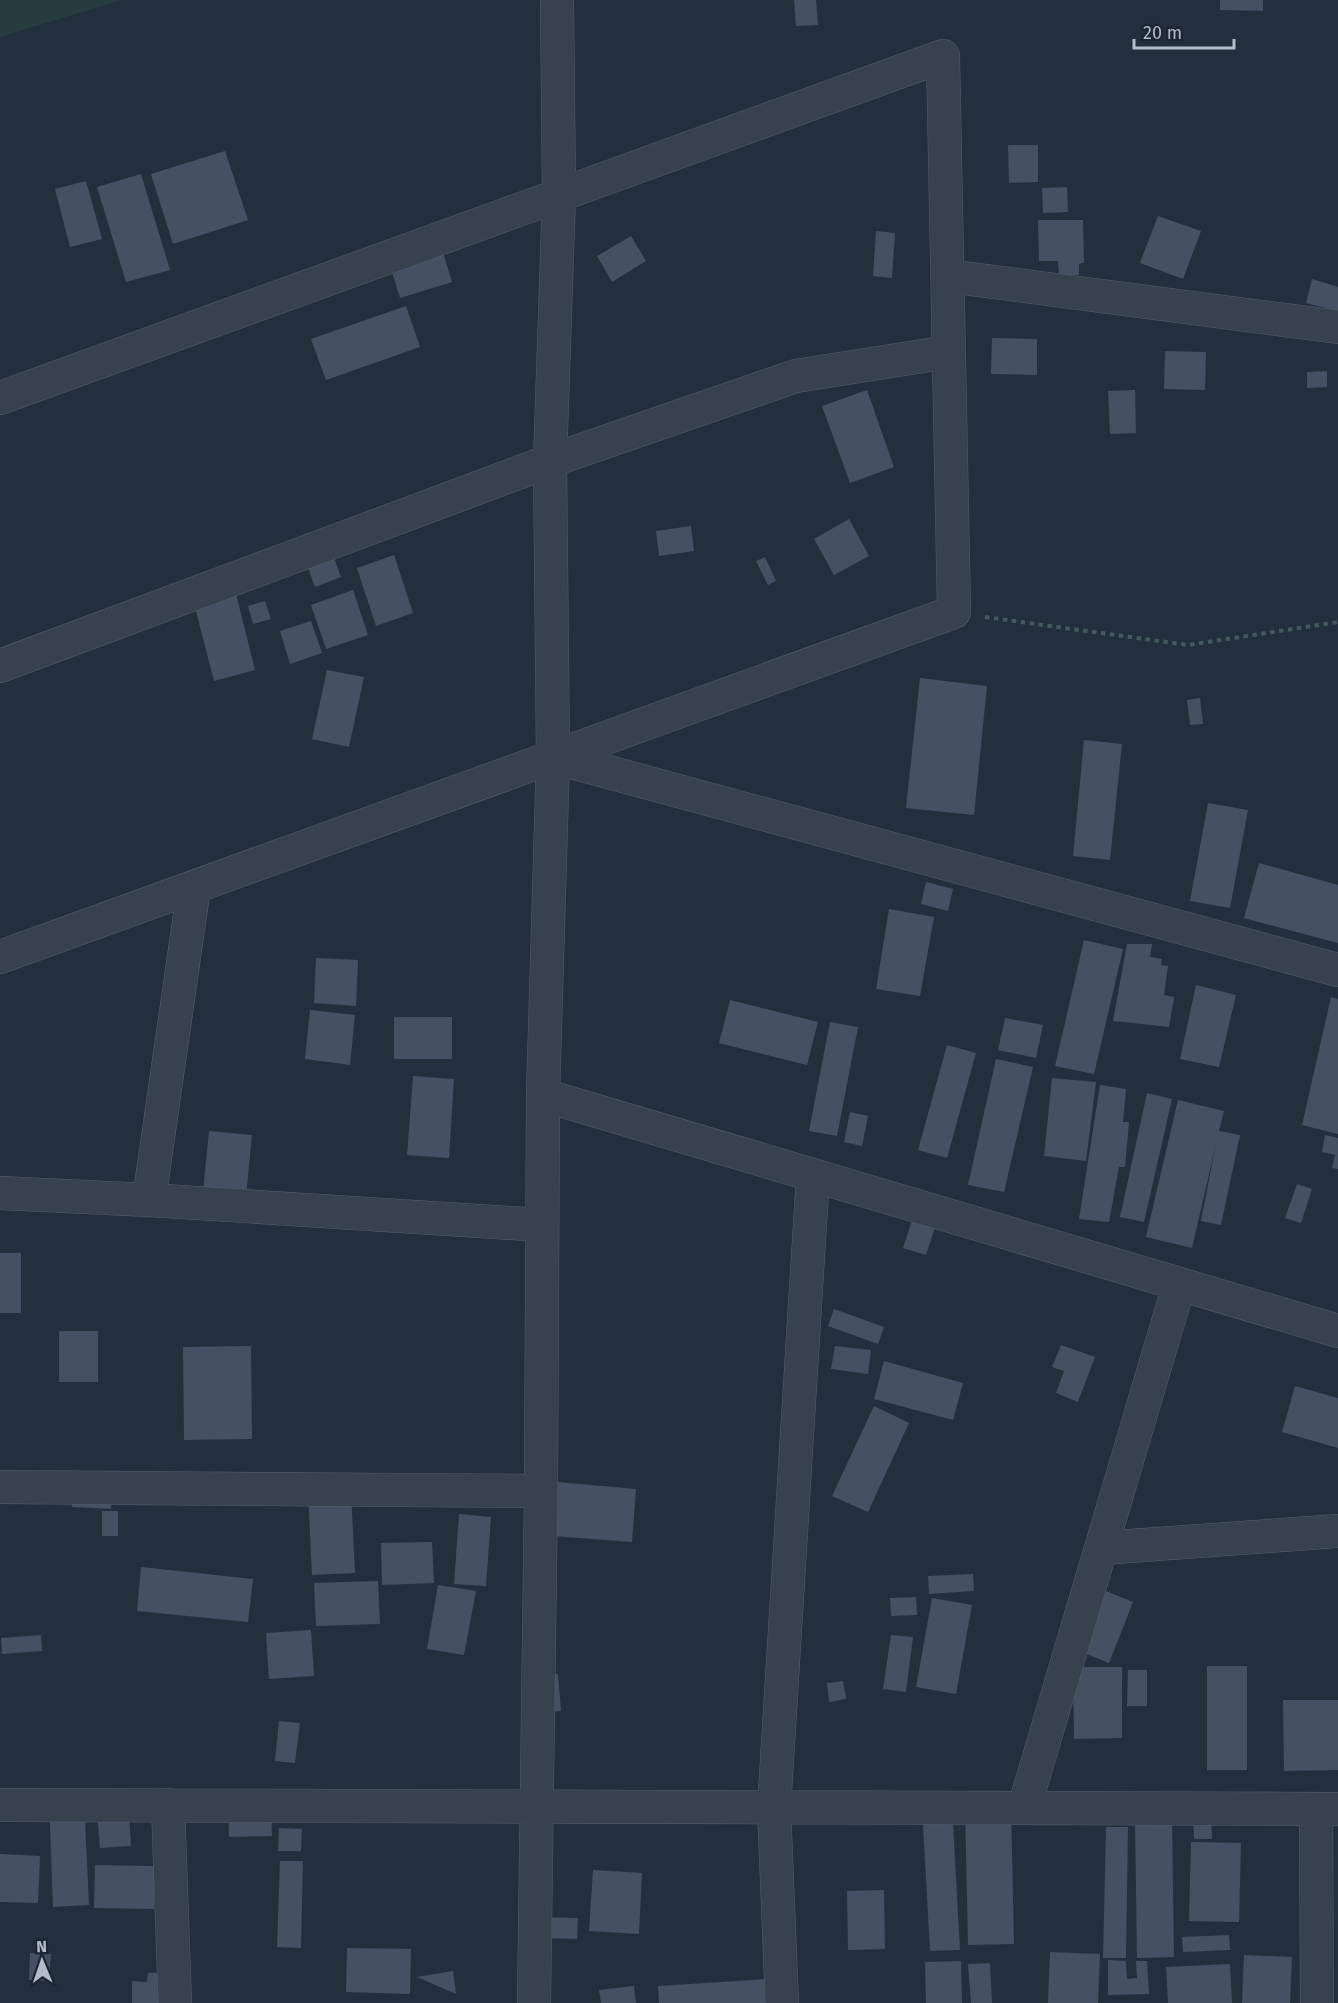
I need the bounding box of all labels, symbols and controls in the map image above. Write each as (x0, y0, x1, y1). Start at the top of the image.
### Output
scale bar (1134, 12, 1234, 50)
text: 20 m (1143, 22, 1182, 44)
north arrow (12, 1931, 72, 1991)
text: N (36, 1937, 47, 1956)

